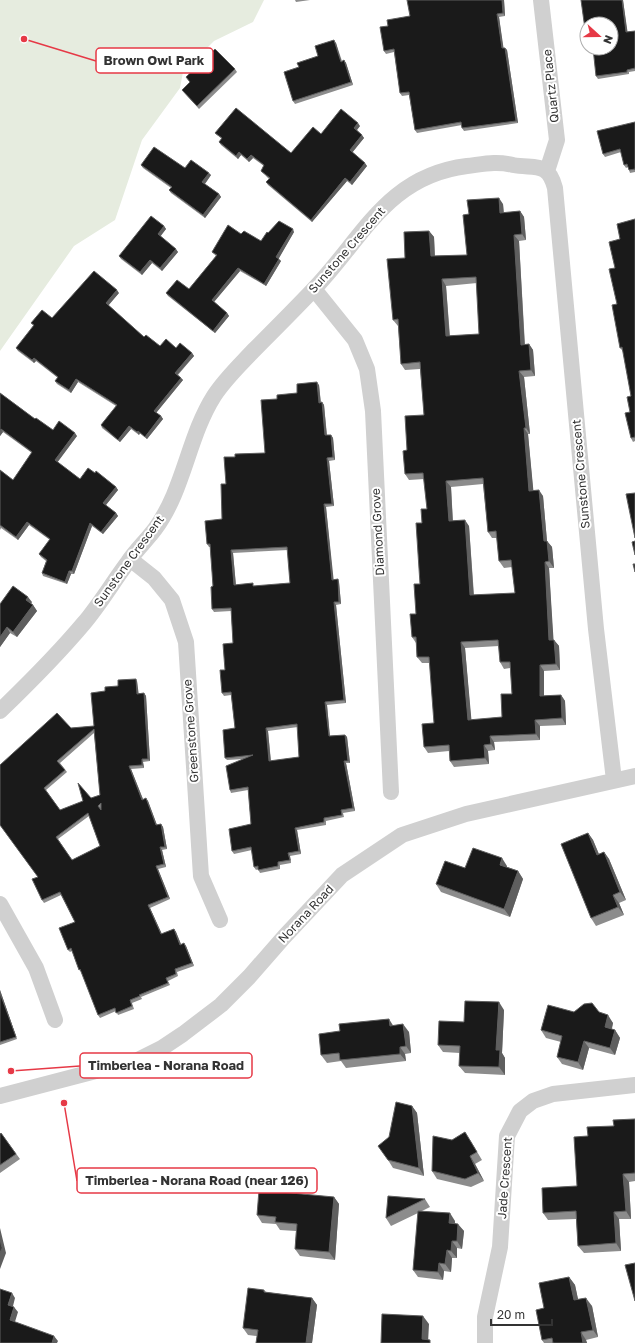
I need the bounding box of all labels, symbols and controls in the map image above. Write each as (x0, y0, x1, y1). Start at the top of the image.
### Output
north arrow (579, 16, 619, 56)
text: N (601, 34, 616, 46)
callout: Brown Owl Park (96, 48, 213, 73)
street label: Quartz Place (539, 48, 562, 124)
text: Brown Owl Park (104, 52, 205, 68)
street label: Sunstone Crescent (305, 203, 388, 296)
street label: Sunstone Crescent (568, 419, 593, 529)
street label: Diamond Grove (368, 488, 387, 576)
street label: Sunstone Crescent (90, 512, 167, 609)
street label: Greenstone Grove (179, 679, 202, 783)
street label: Norana Road (275, 881, 336, 946)
callout: Timberlea - Norana Road (80, 1053, 252, 1078)
text: Timberlea - Norana Road (88, 1057, 244, 1073)
street label: Jade Crescent (494, 1136, 515, 1220)
callout: Timberlea - Norana Road (near 126) (77, 1168, 317, 1193)
text: Timberlea - Norana Road (near 126) (85, 1172, 309, 1188)
scale bar (491, 1301, 552, 1327)
text: 20 m (497, 1307, 525, 1322)

